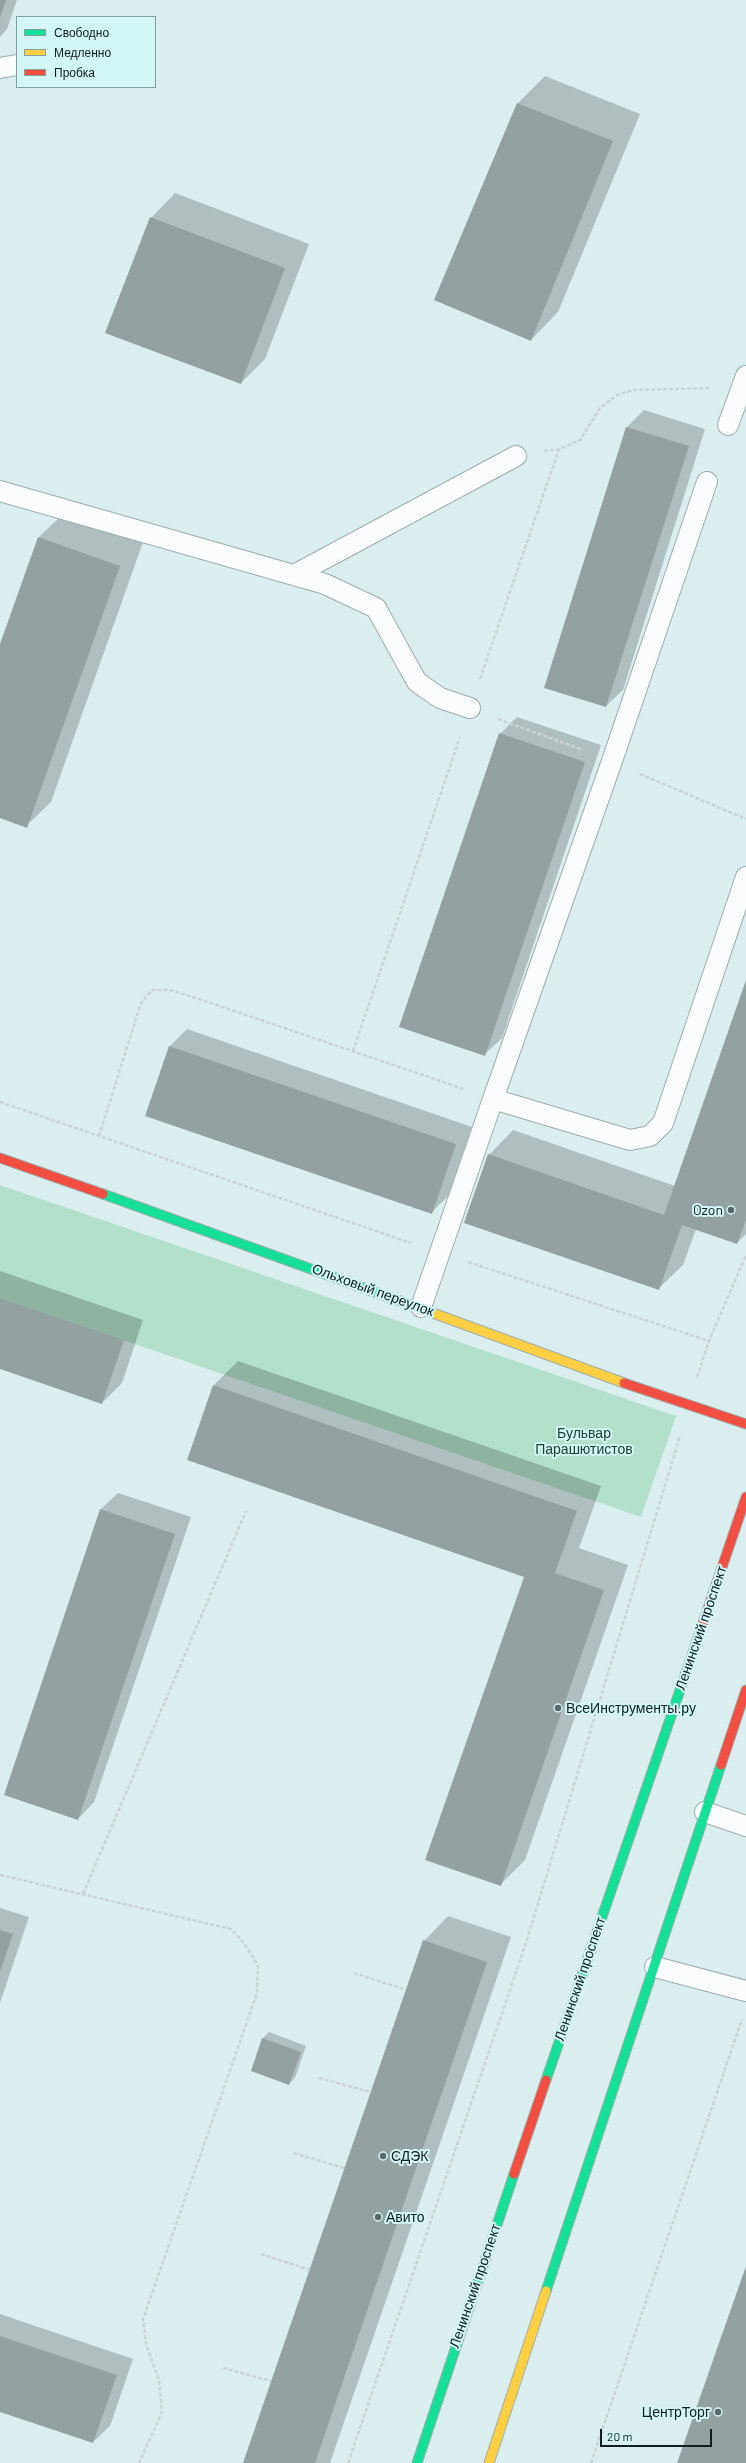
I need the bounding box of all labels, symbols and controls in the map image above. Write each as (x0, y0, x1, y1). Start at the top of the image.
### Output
legend (16, 16, 156, 88)
text: Свободно (54, 25, 109, 39)
text: Медленно (54, 45, 111, 59)
text: Пробка (54, 65, 95, 79)
place label: Ozon (693, 1202, 723, 1218)
marker: Ozon (726, 1205, 736, 1215)
street label: Ольховый переулок (310, 1260, 436, 1320)
park label: Бульвар Парашютистов (535, 1425, 633, 1458)
street label: Ленинский проспект (672, 1564, 730, 1692)
place label: ВсеИнструменты.ру (566, 1700, 696, 1716)
marker: ВсеИнструменты.ру (553, 1703, 563, 1713)
street label: Ленинский проспект (551, 1915, 609, 2043)
place label: СДЭК (391, 2148, 429, 2164)
marker: СДЭК (378, 2151, 388, 2161)
place label: Авито (386, 2209, 425, 2225)
marker: Авито (373, 2212, 383, 2222)
street label: Ленинский проспект (446, 2222, 504, 2350)
place label: ЦентрТорг (642, 2404, 710, 2420)
marker: ЦентрТорг (713, 2407, 723, 2417)
scale bar (602, 2421, 714, 2447)
text: 20 m (607, 2429, 633, 2443)

